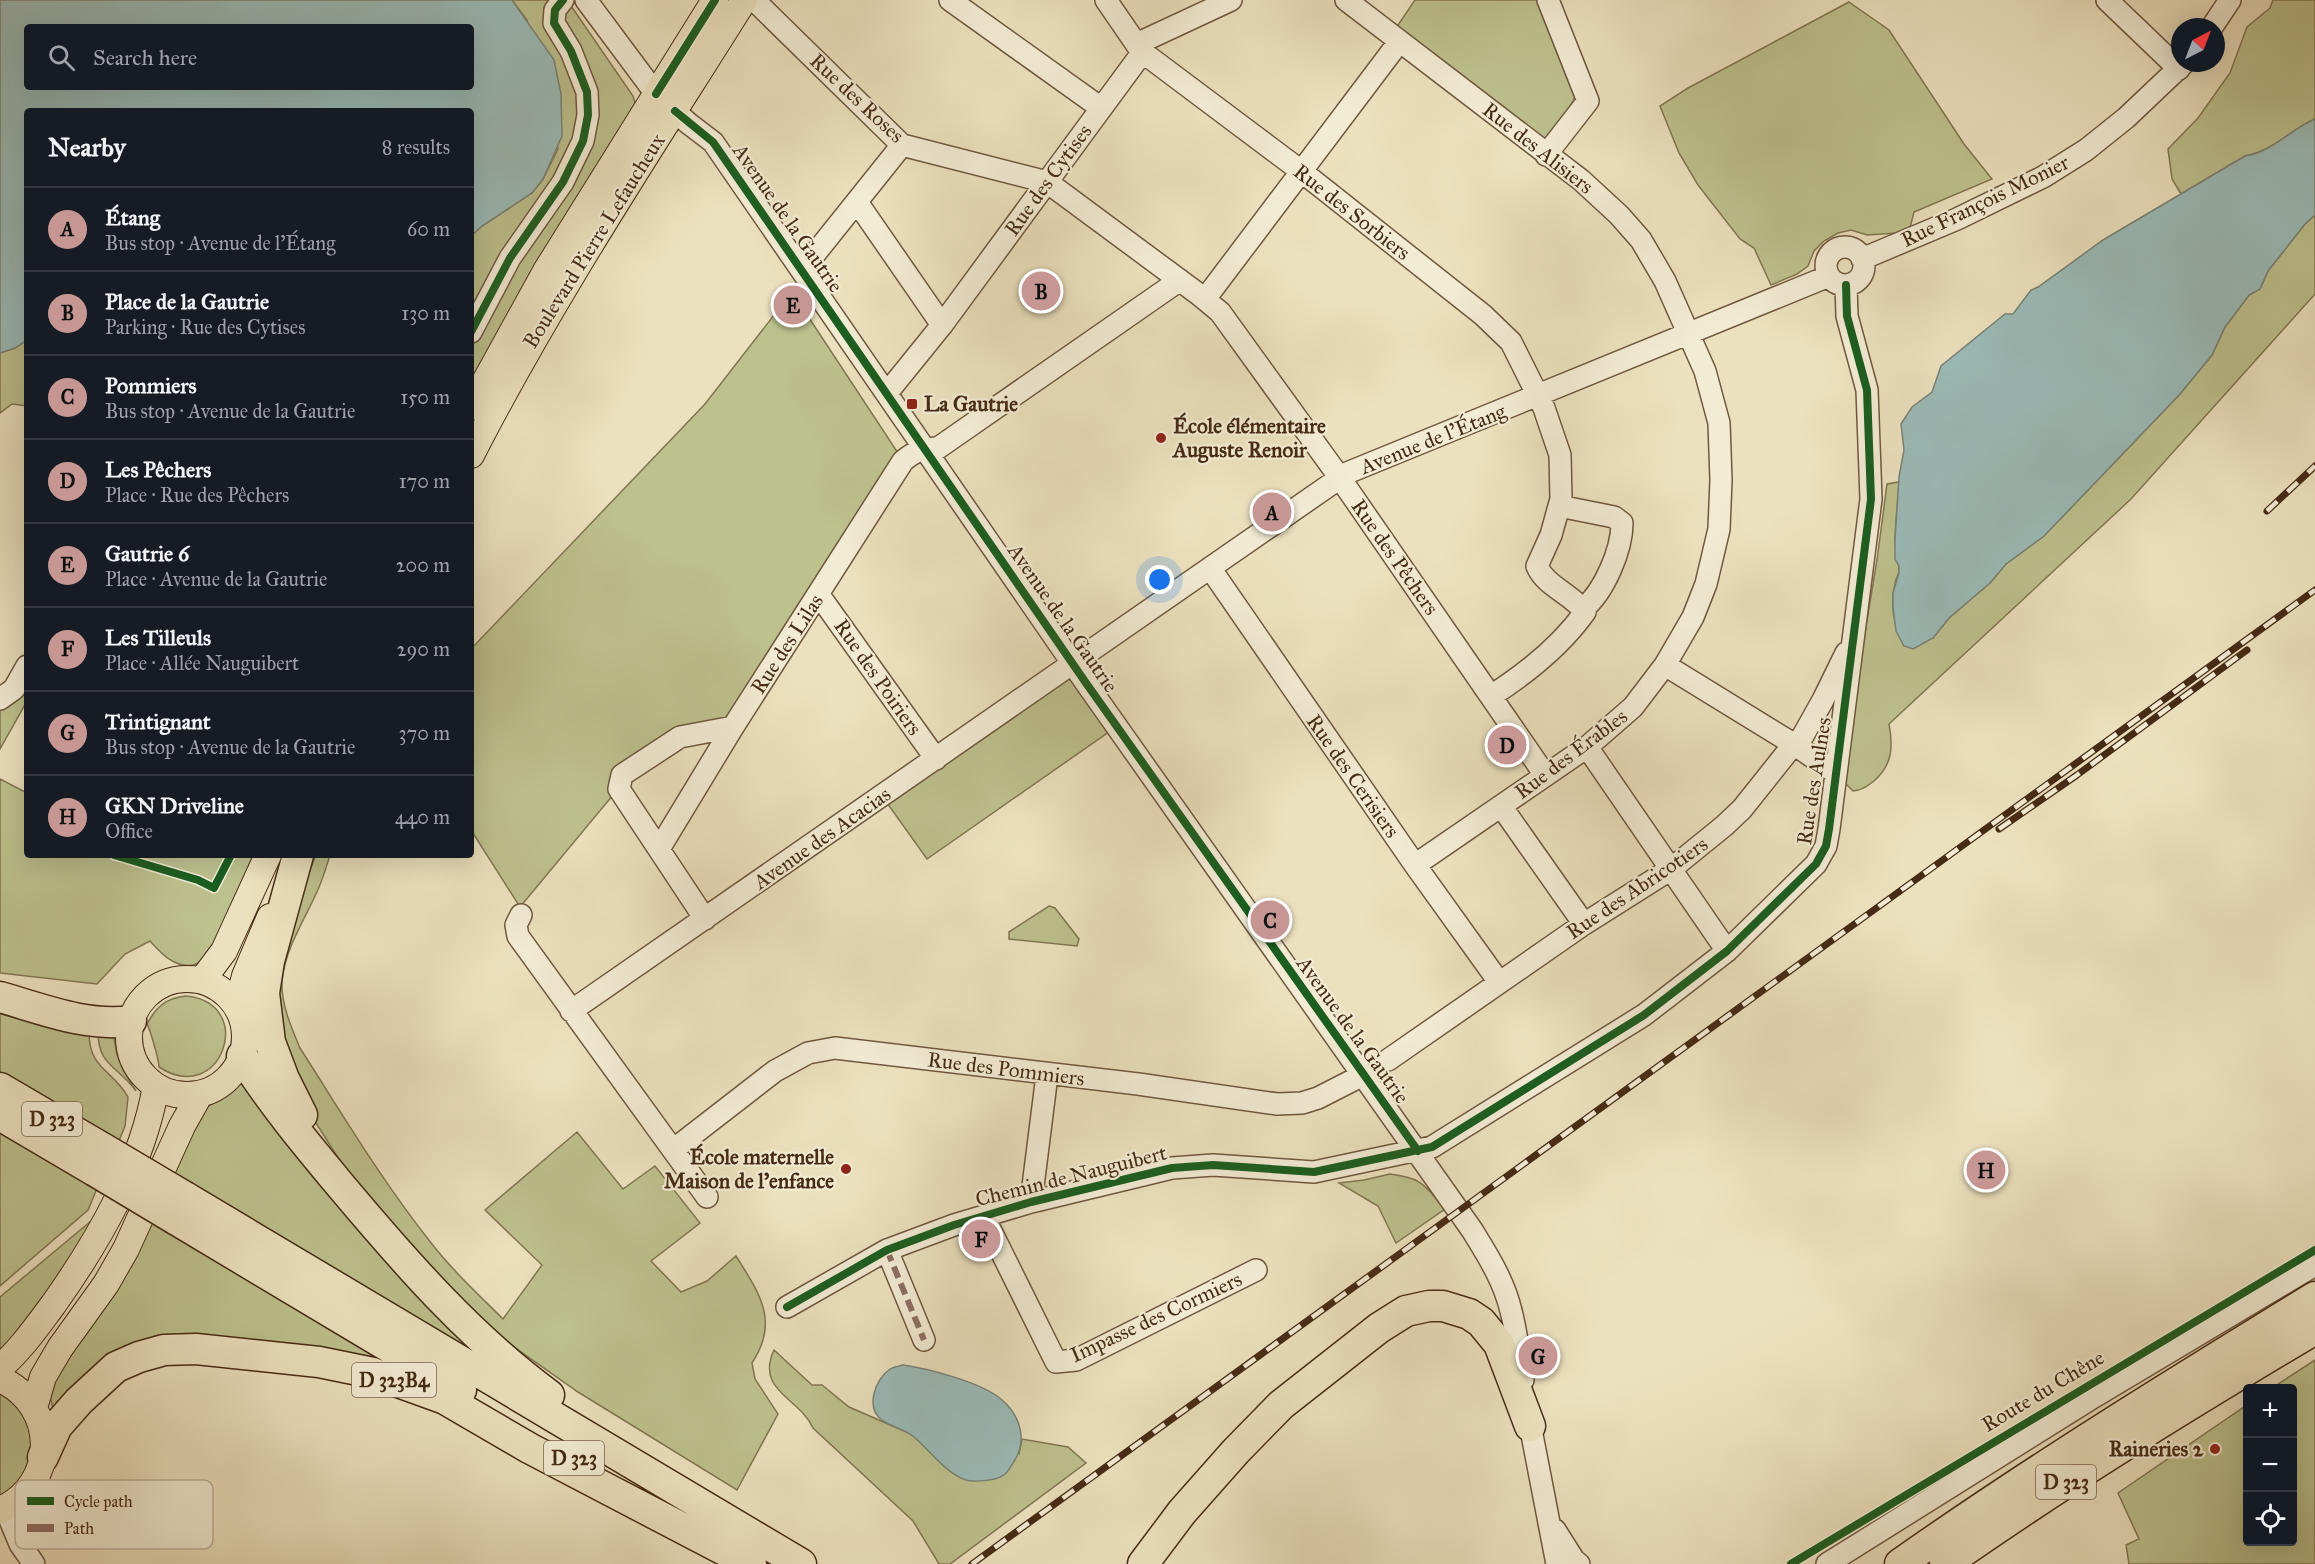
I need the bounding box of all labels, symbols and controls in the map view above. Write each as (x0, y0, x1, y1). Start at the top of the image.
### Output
north arrow (2171, 18, 2225, 72)
search box (24, 24, 474, 90)
icon: search (45, 41, 78, 74)
text: Search here (93, 44, 197, 71)
street label: Rue des Roses (804, 48, 910, 148)
street label: Rue des Alisiers (1477, 97, 1599, 199)
street label: Rue des Cytises (999, 119, 1097, 241)
street label: Boulevard Pierre Lefaucheux (517, 128, 671, 353)
text: Nearby (48, 131, 126, 163)
text: 8 results (382, 135, 450, 159)
street label: Avenue de la Gautrie (726, 138, 849, 298)
street label: Rue François Monier (1897, 149, 2073, 253)
street label: Rue des Sorbiers (1288, 158, 1416, 266)
text: Étang (105, 204, 160, 231)
text: A (61, 217, 74, 241)
text: 60 m (407, 217, 450, 241)
text: Bus stop · Avenue de l'Étang (105, 231, 336, 255)
pin: B (1022, 268, 1060, 314)
pin: E (774, 282, 812, 328)
text: Place de la Gautrie (105, 288, 269, 315)
text: B (61, 301, 74, 325)
text: 130 m (401, 301, 450, 325)
text: Parking · Rue des Cytises (105, 315, 305, 339)
text: Pommiers (105, 372, 197, 399)
text: C (61, 385, 74, 409)
text: 150 m (400, 385, 450, 409)
place label: La Gautrie (924, 391, 1018, 417)
marker: La Gautrie (905, 397, 919, 411)
street label: Avenue de l'Étang (1355, 397, 1510, 480)
text: Bus stop · Avenue de la Gautrie (105, 399, 355, 423)
place label: École élémentaire Auguste Renoir (1171, 412, 1326, 463)
marker: École élémentaire Auguste Renoir (1154, 431, 1168, 445)
text: Les Pêchers (105, 456, 211, 483)
text: D (60, 469, 75, 493)
text: 170 m (399, 469, 450, 493)
text: Place · Rue des Pêchers (105, 483, 289, 507)
pin: A (1252, 490, 1292, 534)
street label: Rue des Pêchers (1345, 494, 1445, 620)
street label: Avenue de la Gautrie (1001, 538, 1124, 698)
text: Gautrie 6 (105, 540, 189, 567)
text: E (60, 553, 75, 577)
text: 200 m (396, 553, 450, 577)
your location (1145, 565, 1174, 594)
text: Place · Avenue de la Gautrie (105, 567, 327, 591)
street label: Rue des Lilas (745, 589, 829, 699)
street label: Rue des Poiriers (828, 614, 928, 740)
text: Les Tilleuls (105, 624, 211, 651)
text: F (61, 637, 74, 661)
text: 290 m (397, 637, 450, 661)
text: Place · Allée Nauguibert (105, 651, 299, 675)
street label: Rue des Érables (1509, 702, 1633, 805)
text: Trintignant (105, 708, 211, 735)
street label: Rue des Cerisiers (1301, 709, 1405, 843)
street label: Rue des Aulnes (1791, 715, 1837, 847)
text: G (60, 721, 75, 745)
text: 370 m (399, 721, 450, 745)
pin: D (1488, 722, 1526, 768)
text: Bus stop · Avenue de la Gautrie (105, 735, 355, 759)
street label: Avenue des Acacias (747, 781, 896, 896)
text: GKN Driveline (105, 792, 244, 819)
text: H (59, 805, 76, 829)
text: 440 m (395, 805, 450, 829)
text: Office (105, 819, 153, 843)
street label: Rue des Abricotiers (1561, 831, 1713, 945)
pin: C (1250, 898, 1290, 942)
street label: Avenue de la Gautrie (1290, 951, 1415, 1109)
street label: Rue des Pommiers (926, 1046, 1086, 1092)
road number: D 323 (22, 1102, 82, 1136)
street label: Chemin de Nauguibert (973, 1140, 1170, 1212)
place label: École maternelle Maison de l'enfance (664, 1143, 834, 1194)
pin: H (1966, 1148, 2006, 1192)
marker: École maternelle Maison de l'enfance (839, 1162, 853, 1176)
pin: F (962, 1216, 1000, 1262)
street label: Impasse des Cormiers (1066, 1266, 1246, 1368)
pin: G (1518, 1334, 1558, 1378)
street label: Route du Chêne (1977, 1344, 2109, 1438)
road number: D 323B4 (352, 1363, 436, 1397)
map controls (2243, 1384, 2297, 1546)
button: + (2243, 1384, 2297, 1438)
place label: Raineries 2 (2109, 1436, 2204, 1462)
button: − (2243, 1438, 2297, 1492)
road number: D 323 (544, 1441, 604, 1475)
marker: Raineries 2 (2208, 1442, 2222, 1456)
road number: D 323 (2036, 1465, 2096, 1499)
legend (15, 1480, 213, 1549)
text: Cycle path (64, 1492, 133, 1511)
button: locate (2243, 1492, 2297, 1546)
text: Path (64, 1519, 94, 1538)

